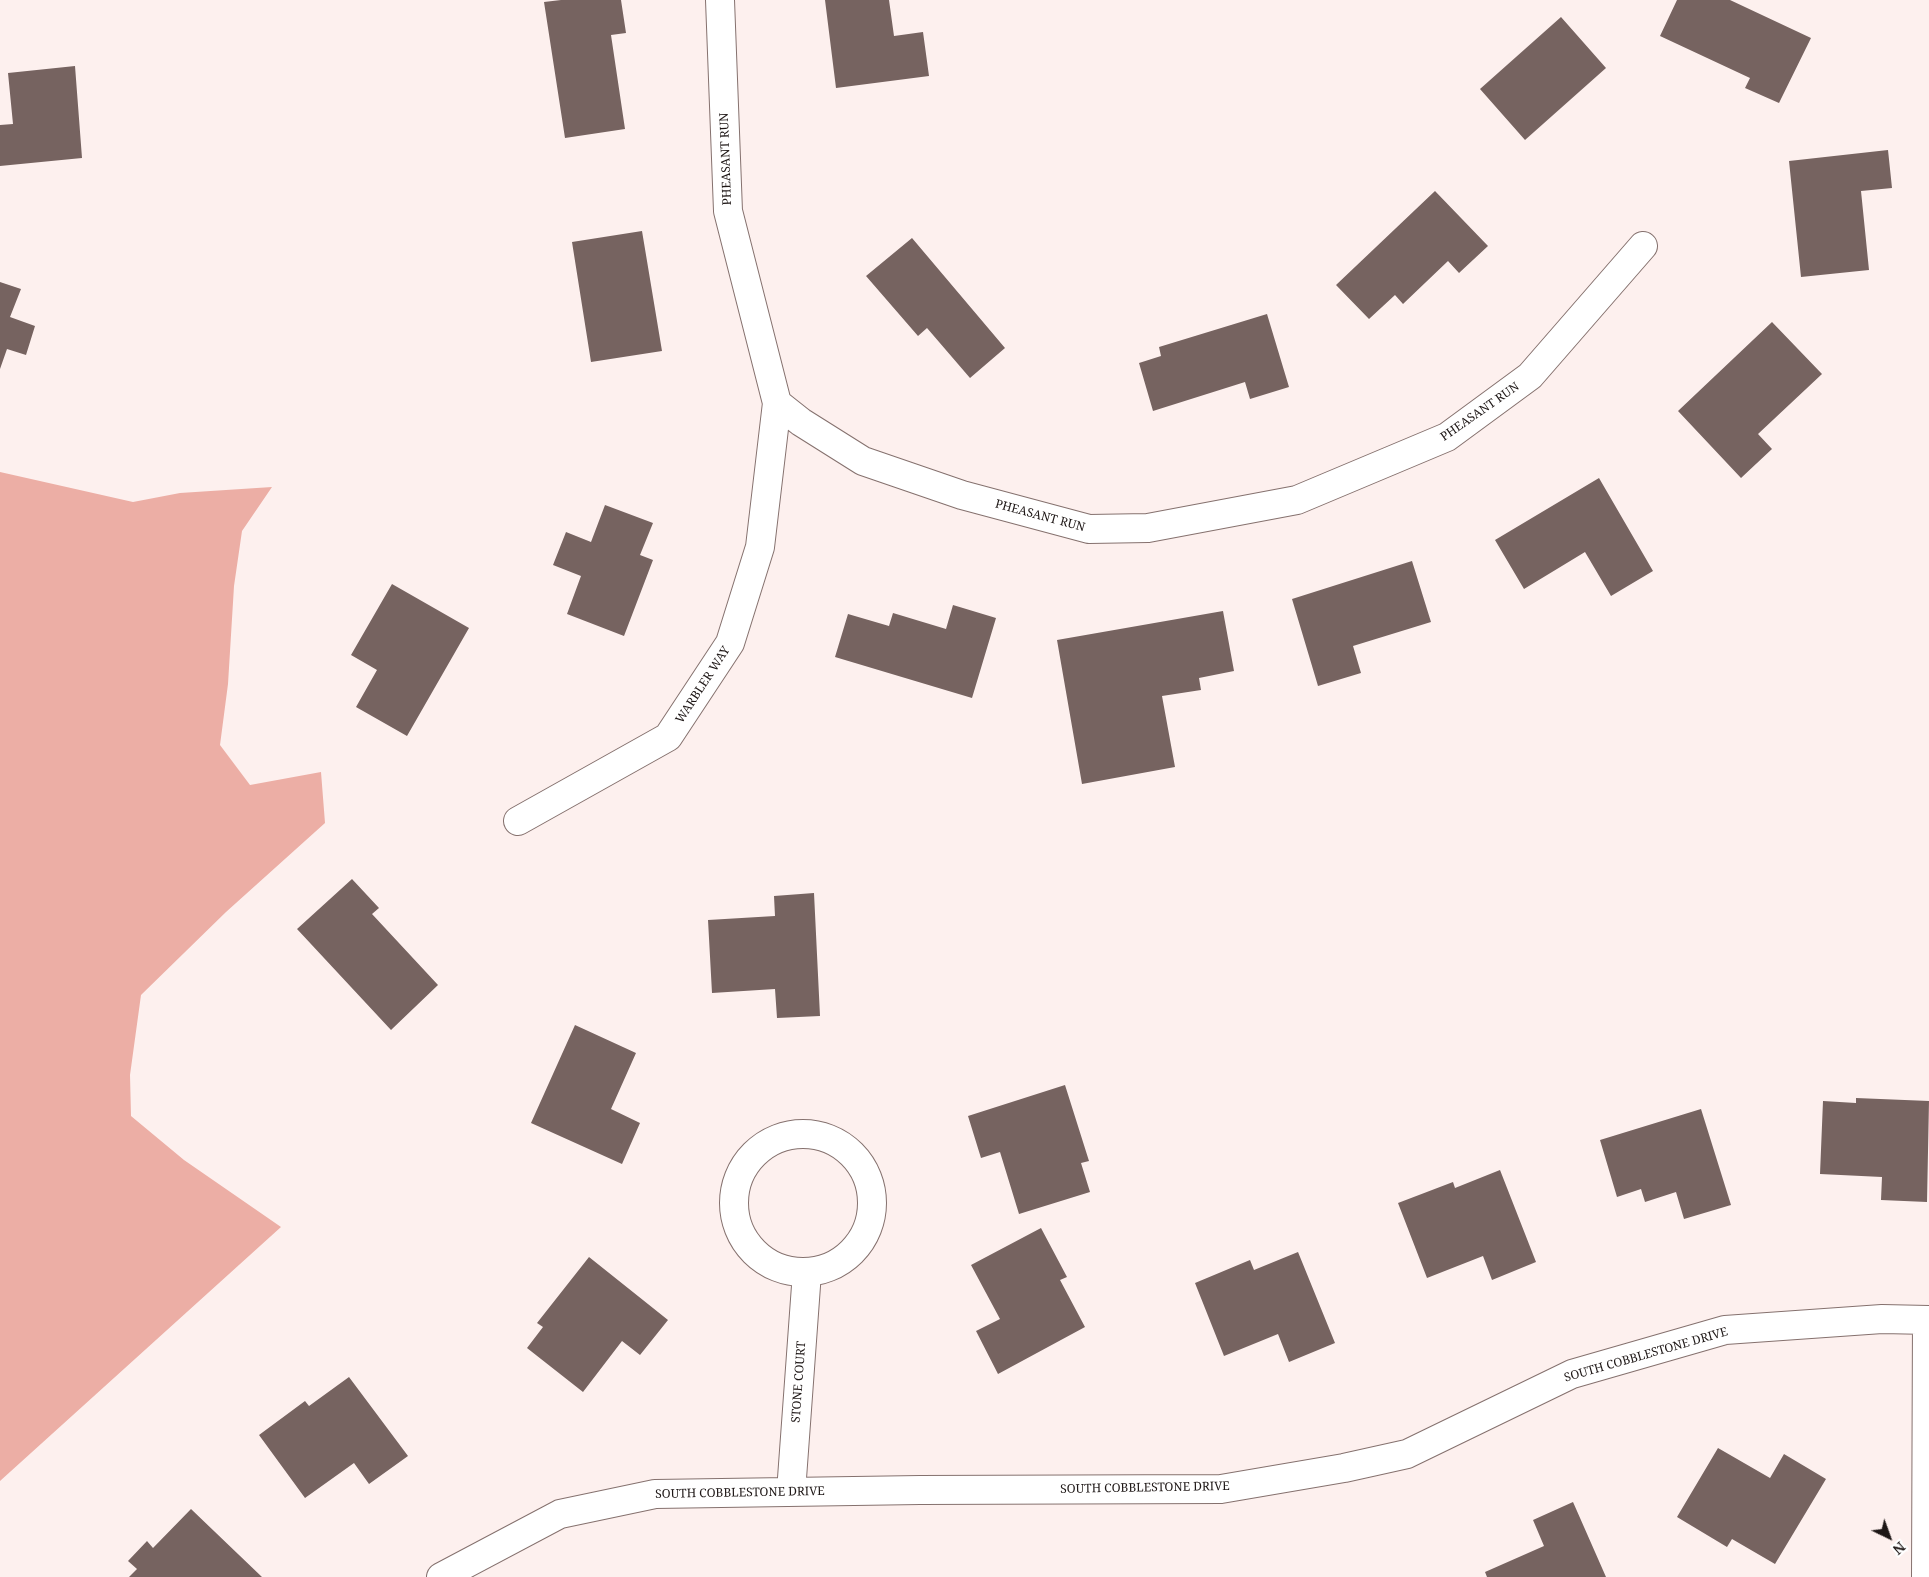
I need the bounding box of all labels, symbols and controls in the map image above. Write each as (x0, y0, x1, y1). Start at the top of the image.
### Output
street label: PHEASANT RUN (717, 112, 735, 206)
street label: PHEASANT RUN (1438, 380, 1522, 444)
street label: PHEASANT RUN (993, 497, 1087, 535)
street label: WARBLER WAY (673, 644, 733, 726)
street label: SOUTH COBBLESTONE DRIVE (1563, 1325, 1729, 1385)
street label: STONE COURT (789, 1341, 809, 1423)
street label: SOUTH COBBLESTONE DRIVE (1060, 1479, 1230, 1497)
street label: SOUTH COBBLESTONE DRIVE (655, 1484, 825, 1502)
north arrow (1864, 1512, 1914, 1562)
text: N (1889, 1538, 1910, 1559)

